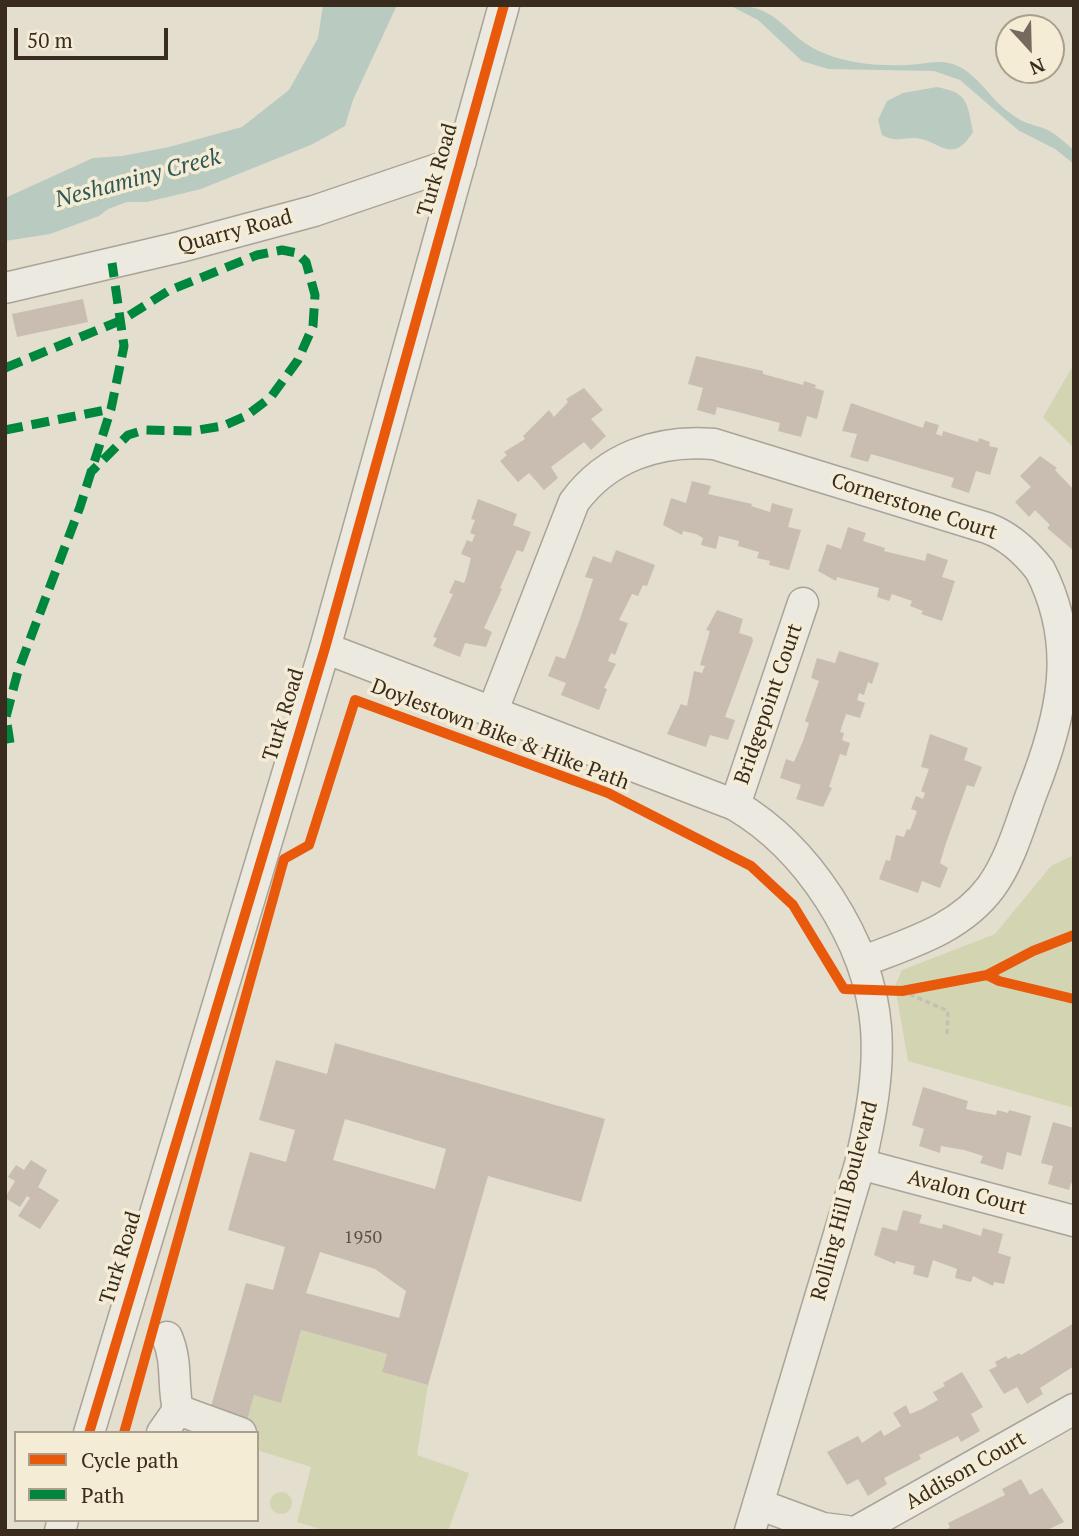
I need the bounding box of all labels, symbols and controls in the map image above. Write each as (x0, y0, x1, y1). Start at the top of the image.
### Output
scale bar (18, 14, 172, 58)
north arrow (995, 14, 1065, 84)
text: 50 m (27, 26, 73, 54)
text: N (1026, 53, 1049, 81)
street label: Turk Road (413, 121, 463, 219)
water label: Neshaminy Creek (52, 144, 224, 214)
street label: Quarry Road (175, 205, 295, 259)
street label: Cornerstone Court (828, 468, 1000, 546)
street label: Bridgepoint Court (730, 620, 808, 788)
street label: Turk Road (258, 666, 310, 764)
street label: Doylestown Bike & Hike Path (367, 674, 633, 796)
street label: Rolling Hill Boulevard (806, 1098, 884, 1304)
street label: Avalon Court (905, 1165, 1029, 1221)
street label: Turk Road (95, 1209, 147, 1307)
house number: 1950 (344, 1227, 382, 1249)
street label: Addison Court (901, 1426, 1031, 1516)
legend (14, 1431, 259, 1522)
text: Cycle path (81, 1446, 179, 1474)
text: Path (81, 1481, 124, 1509)

